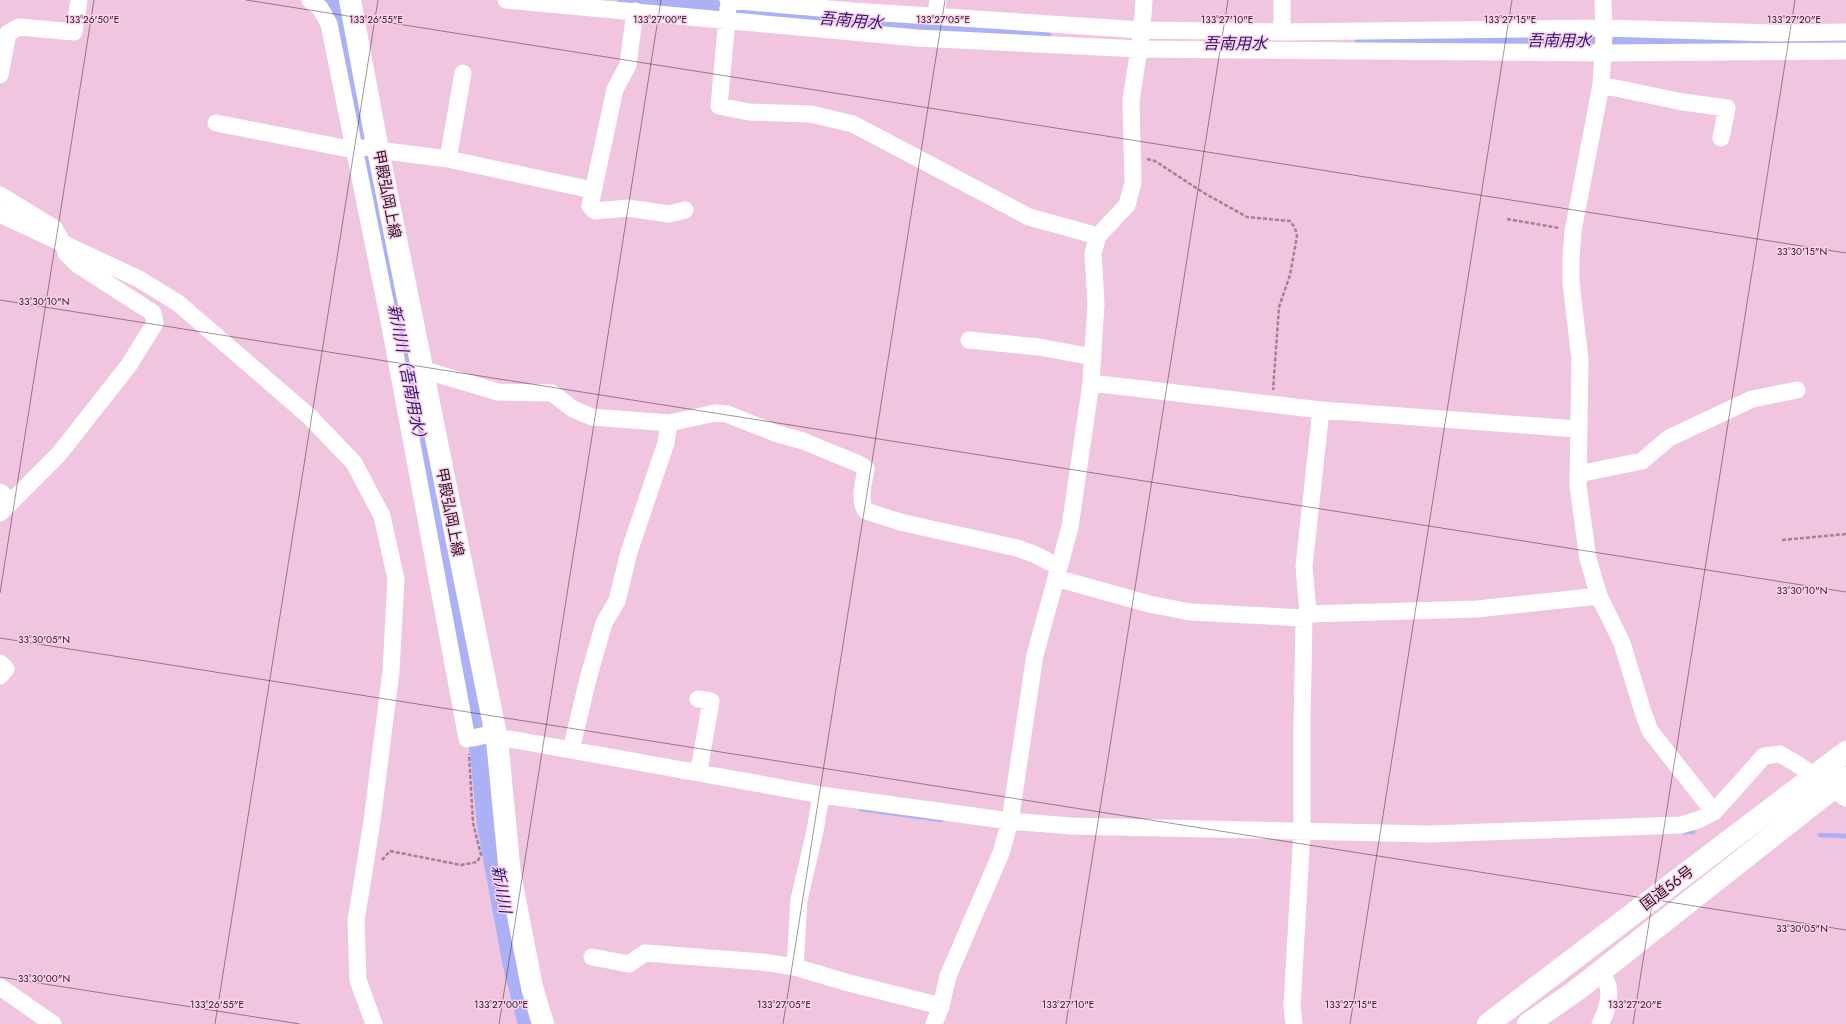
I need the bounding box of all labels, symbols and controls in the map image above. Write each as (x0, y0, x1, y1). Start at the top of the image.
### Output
water label: 吾南用水 (818, 6, 886, 35)
text: 133°26'50"E (65, 12, 119, 27)
text: 133°26'55"E (349, 12, 403, 27)
text: 133°27'00"E (633, 12, 687, 27)
text: 133°27'05"E (916, 12, 970, 27)
text: 133°27'10"E (1201, 12, 1253, 27)
text: 133°27'15"E (1484, 12, 1536, 27)
text: 133°27'20"E (1767, 12, 1821, 27)
water label: 吾南用水 (1527, 29, 1593, 52)
water label: 吾南用水 (1203, 32, 1269, 55)
street label: 甲殿弘岡上線 (368, 148, 406, 240)
text: 33°30'15"N (1777, 244, 1827, 259)
text: 33°30'10"N (19, 294, 69, 309)
water label: 新川川（吾南用水） (382, 302, 433, 448)
street label: 甲殿弘岡上線 (431, 466, 469, 558)
text: 33°30'10"N (1777, 583, 1827, 598)
text: 33°30'05"N (18, 632, 70, 647)
street label: 国道56号 (1636, 861, 1698, 915)
water label: 新川川 (486, 863, 517, 917)
text: 33°30'05"N (1776, 921, 1828, 936)
text: 33°30'00"N (18, 971, 70, 986)
text: 133°26'55"E (190, 997, 244, 1012)
text: 133°27'00"E (474, 997, 528, 1012)
text: 133°27'05"E (757, 997, 811, 1012)
text: 133°27'10"E (1042, 997, 1094, 1012)
text: 133°27'15"E (1325, 997, 1377, 1012)
text: 133°27'20"E (1608, 997, 1662, 1012)

